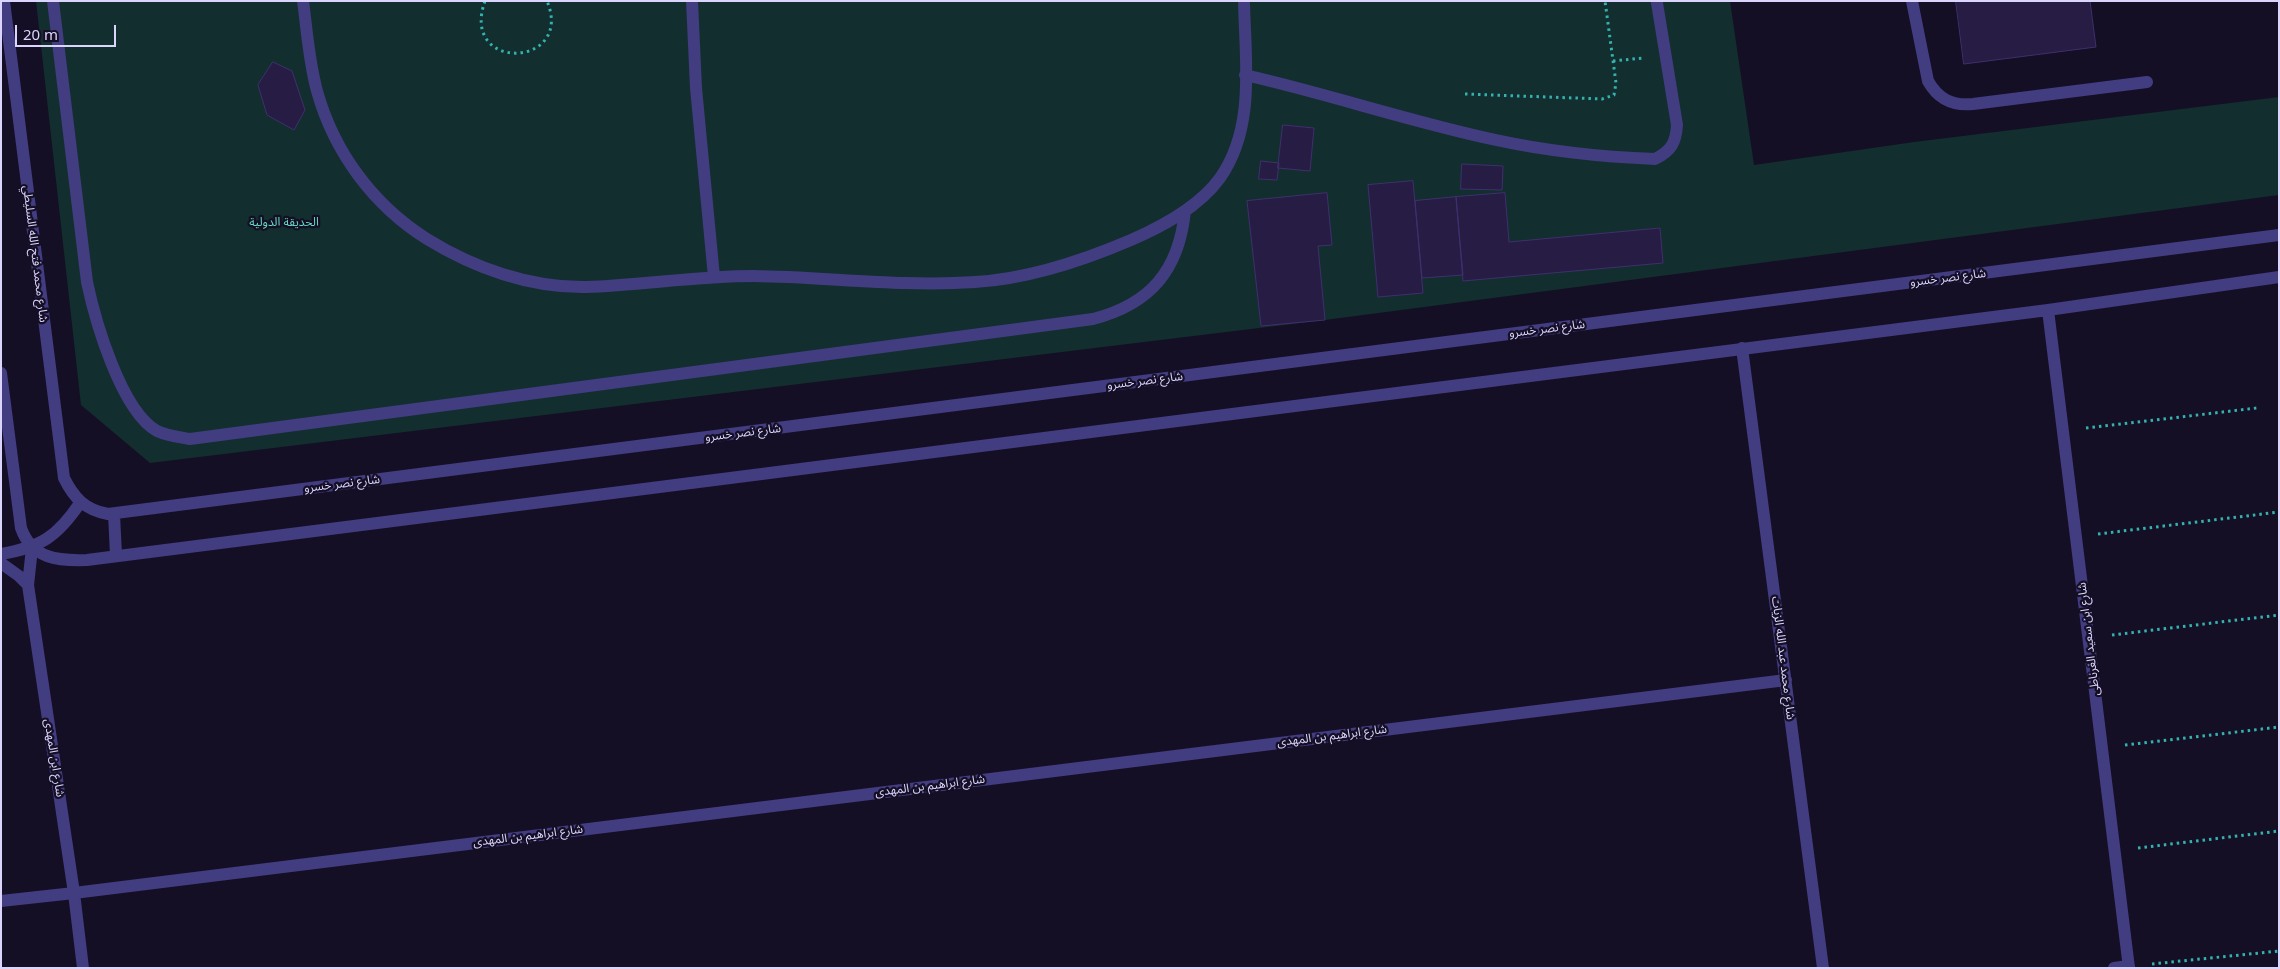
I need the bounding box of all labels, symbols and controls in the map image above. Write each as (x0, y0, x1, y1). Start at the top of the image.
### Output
scale bar (18, 15, 119, 47)
text: 20 m (23, 24, 58, 44)
street label: شارع محمد فتح الله السليطي (19, 185, 51, 323)
park label: الحديقة الدولية (249, 216, 319, 230)
street label: شارع نصر خسرو (1909, 266, 1987, 290)
street label: شارع نصر خسرو (1508, 317, 1586, 341)
street label: شارع نصر خسرو (1106, 369, 1184, 393)
street label: شارع نصر خسرو (704, 421, 782, 445)
street label: شارع نصر خسرو (303, 472, 381, 496)
street label: شارع ابن سعيد الغرناطى (2075, 581, 2103, 697)
street label: شارع محمد عبد الله الزيات (1768, 595, 1798, 721)
street label: شارع ابن المهدى (41, 718, 67, 798)
street label: شارع ابراهيم بن المهدى (1276, 722, 1388, 750)
street label: شارع ابراهيم بن المهدى (874, 772, 986, 800)
street label: شارع ابراهيم بن المهدى (472, 822, 584, 850)

